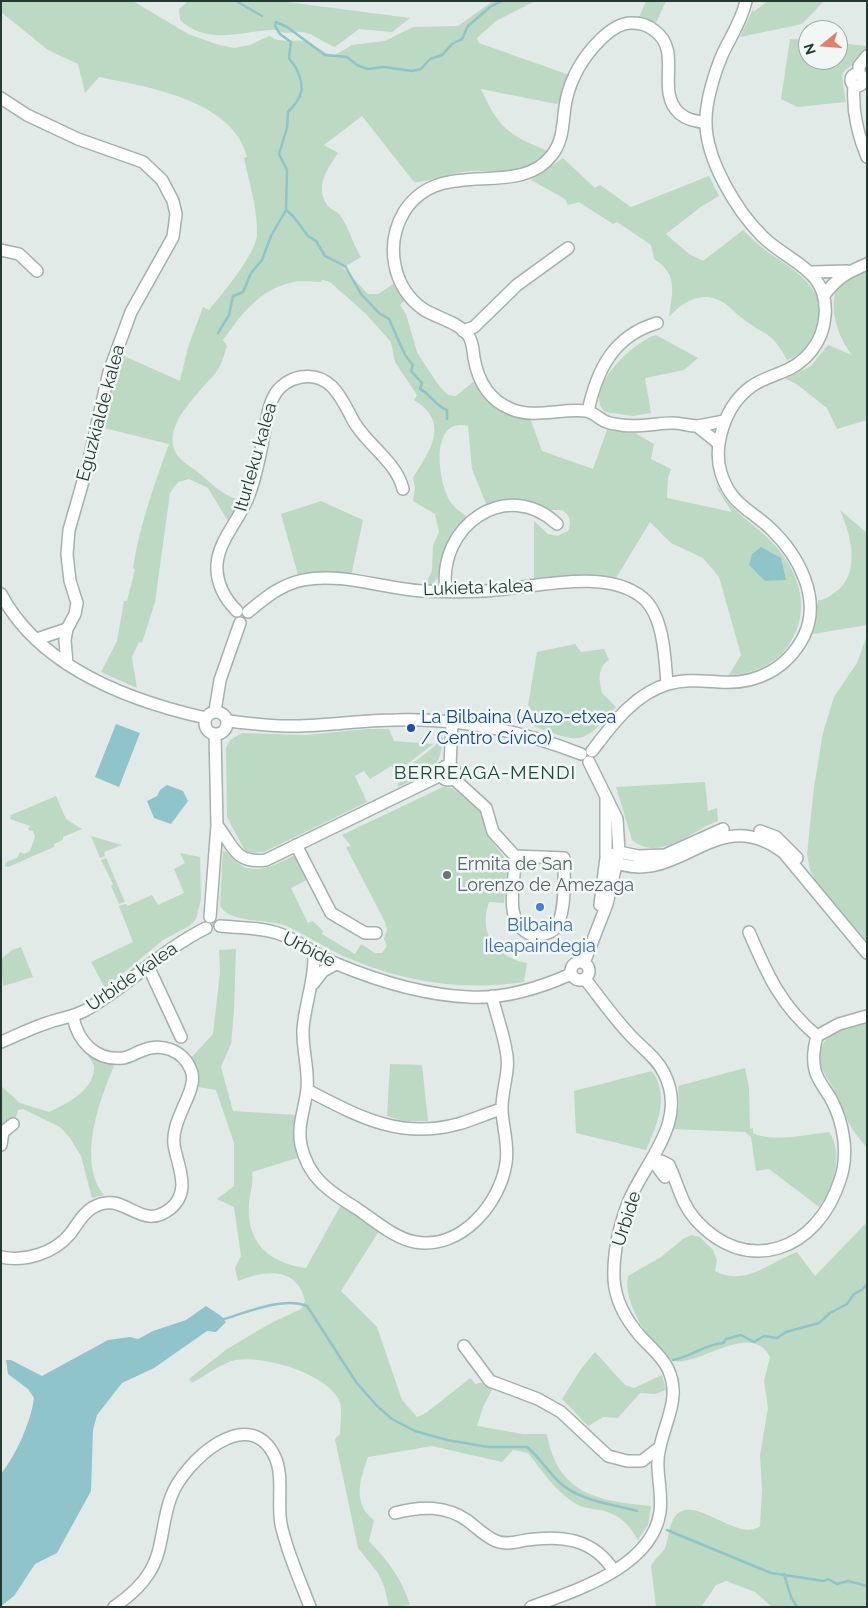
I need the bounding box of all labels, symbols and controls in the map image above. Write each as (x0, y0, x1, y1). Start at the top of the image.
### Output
north arrow (798, 20, 848, 70)
text: N (800, 42, 819, 57)
street label: Eguzkialde kalea (72, 342, 130, 484)
street label: Iturleku kalea (230, 400, 282, 514)
street label: Lukieta kalea (423, 575, 533, 601)
place label: La Bilbaina (Auzo-etxea / Centro Cívico) (421, 707, 616, 750)
marker: La Bilbaina (Auzo-etxea / Centro Cívico) (405, 722, 417, 734)
district label: BERREAGA-MENDI (392, 762, 578, 784)
place label: Ermita de San Lorenzo de Amezaga (457, 854, 634, 896)
marker: Ermita de San Lorenzo de Amezaga (441, 869, 453, 881)
marker: Bilbaina Ileapaindegia (534, 901, 546, 913)
place label: Bilbaina Ileapaindegia (484, 915, 596, 958)
street label: Urbide (279, 928, 339, 972)
street label: Urbide kalea (82, 938, 182, 1016)
street label: Urbide (608, 1189, 646, 1249)

